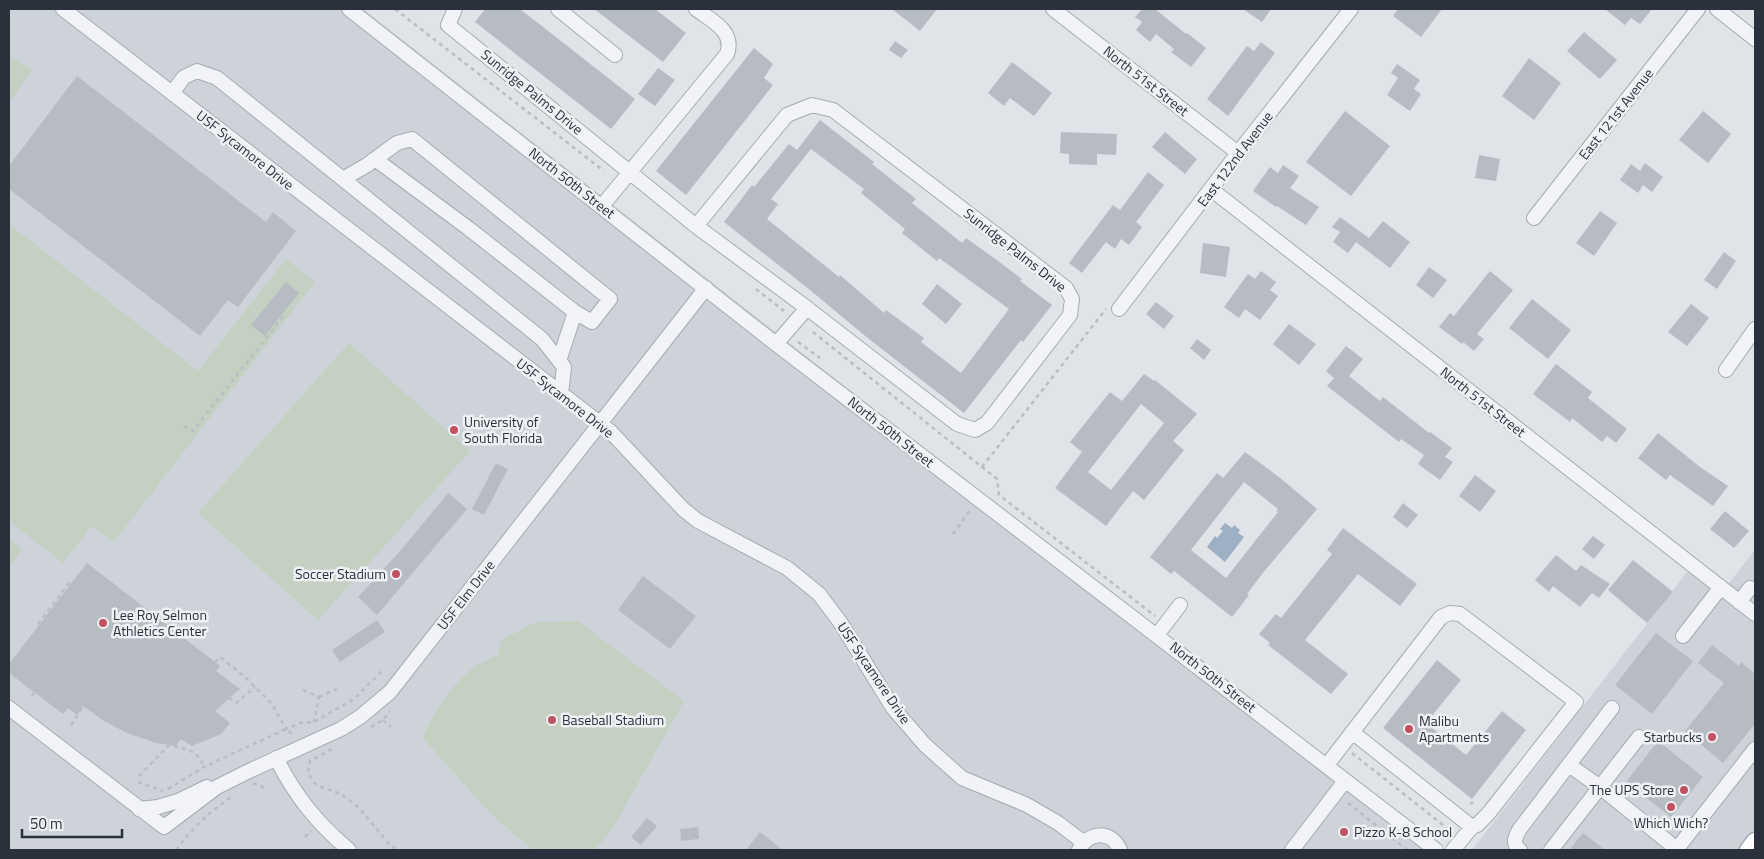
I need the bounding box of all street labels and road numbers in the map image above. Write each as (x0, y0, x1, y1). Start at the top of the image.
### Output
street label: North 51st Street (1099, 40, 1194, 121)
street label: Sunridge Palms Drive (477, 44, 588, 139)
street label: East 121st Avenue (1573, 63, 1658, 164)
street label: USF Sycamore Drive (192, 105, 299, 194)
street label: East 122nd Avenue (1192, 107, 1277, 211)
street label: North 50th Street (525, 142, 620, 223)
street label: Sunridge Palms Drive (959, 203, 1071, 297)
street label: USF Sycamore Drive (512, 353, 619, 442)
street label: North 51st Street (1436, 361, 1531, 442)
street label: North 50th Street (844, 391, 939, 472)
street label: USF Elm Drive (432, 555, 500, 634)
street label: USF Sycamore Drive (832, 618, 916, 728)
street label: North 50th Street (1166, 636, 1261, 717)

